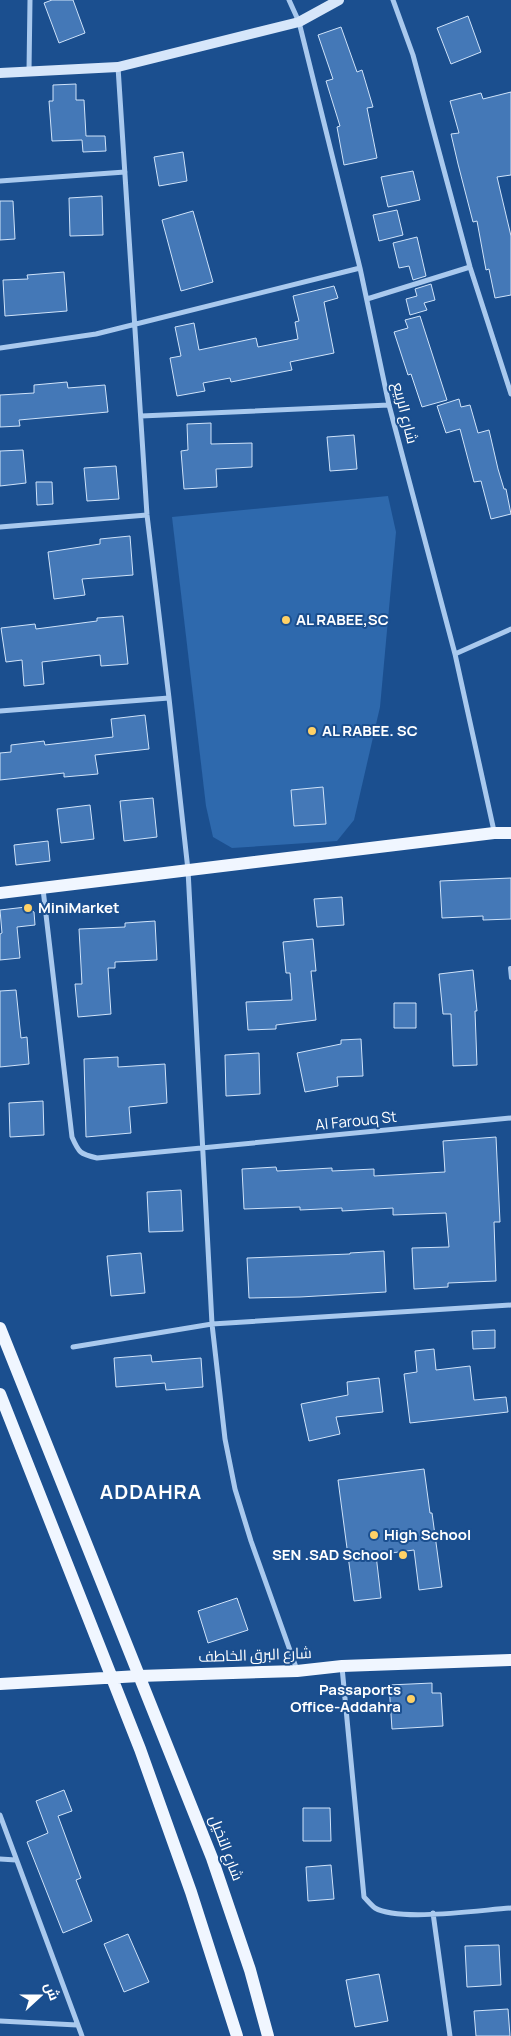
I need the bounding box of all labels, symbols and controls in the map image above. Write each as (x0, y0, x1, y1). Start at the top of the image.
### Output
street label: شارع الربيع (387, 380, 423, 446)
place label: AL RABEE,SC (296, 609, 389, 630)
marker: AL RABEE,SC (280, 614, 292, 626)
place label: AL RABEE. SC (322, 720, 418, 741)
marker: AL RABEE. SC (306, 725, 318, 737)
place label: MiniMarket (38, 897, 120, 918)
marker: MiniMarket (22, 902, 34, 914)
street label: Al Farouq St (314, 1106, 398, 1135)
district label: ADDAHRA (100, 1478, 202, 1505)
place label: High School (384, 1524, 471, 1545)
marker: High School (368, 1529, 380, 1541)
place label: SEN .SAD School (272, 1544, 393, 1565)
marker: SEN .SAD School (397, 1549, 409, 1561)
street label: شارع البرق الخاطف (198, 1642, 312, 1668)
place label: Passaports Office-Addahra (290, 1679, 401, 1717)
marker: Passaports Office-Addahra (405, 1693, 417, 1705)
street label: شارع النخيل (203, 1812, 249, 1884)
north arrow (15, 1971, 65, 2021)
text: ش (41, 1979, 65, 2003)

